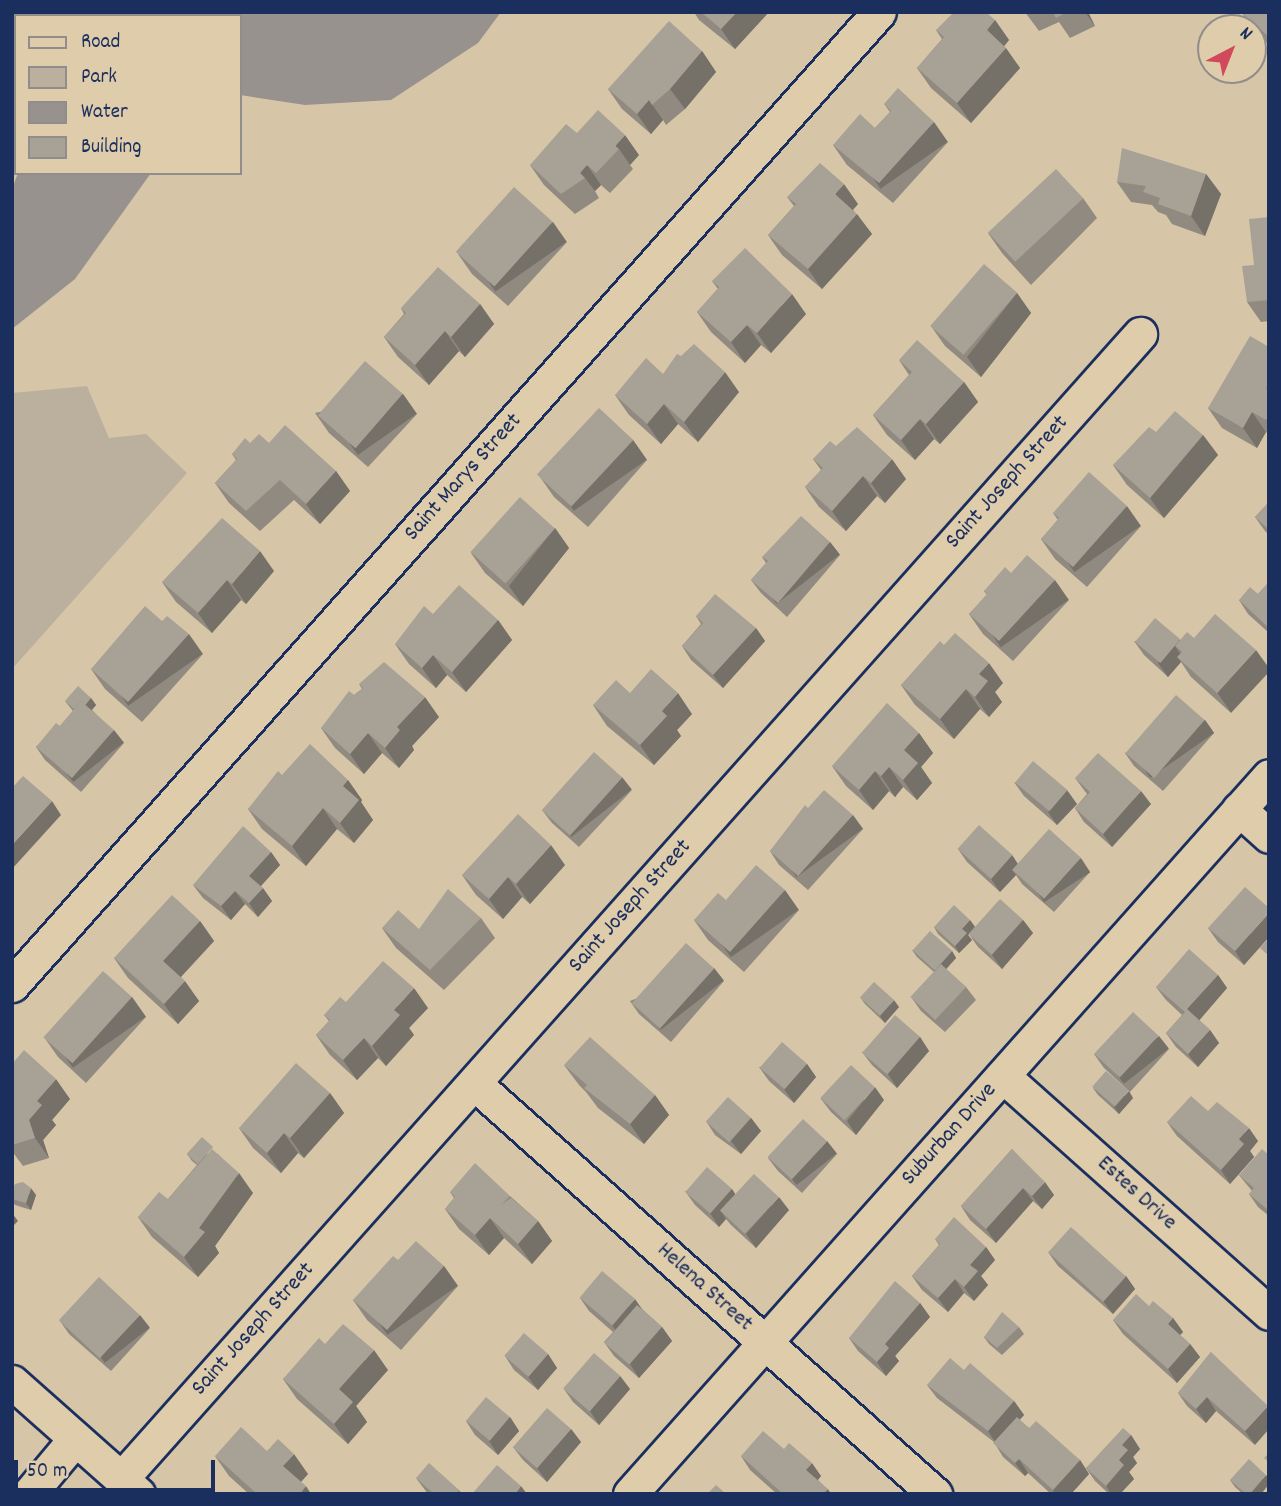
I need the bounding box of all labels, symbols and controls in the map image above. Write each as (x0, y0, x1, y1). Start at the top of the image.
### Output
legend (14, 14, 242, 175)
north arrow (1197, 14, 1267, 84)
text: N (1233, 21, 1258, 48)
text: Road (81, 28, 120, 58)
text: Park (81, 63, 117, 93)
text: Water (81, 98, 128, 128)
text: Building (81, 133, 141, 163)
street label: Saint Marys Street (399, 408, 529, 548)
street label: Saint Joseph Street (941, 411, 1075, 555)
street label: Saint Joseph Street (564, 835, 698, 979)
street label: Suburban Drive (896, 1078, 1004, 1192)
street label: Estes Drive (1090, 1151, 1182, 1237)
street label: Helena Street (650, 1238, 758, 1338)
street label: Saint Joseph Street (187, 1258, 321, 1402)
scale bar (18, 1446, 219, 1490)
text: 50 m (27, 1457, 67, 1487)

